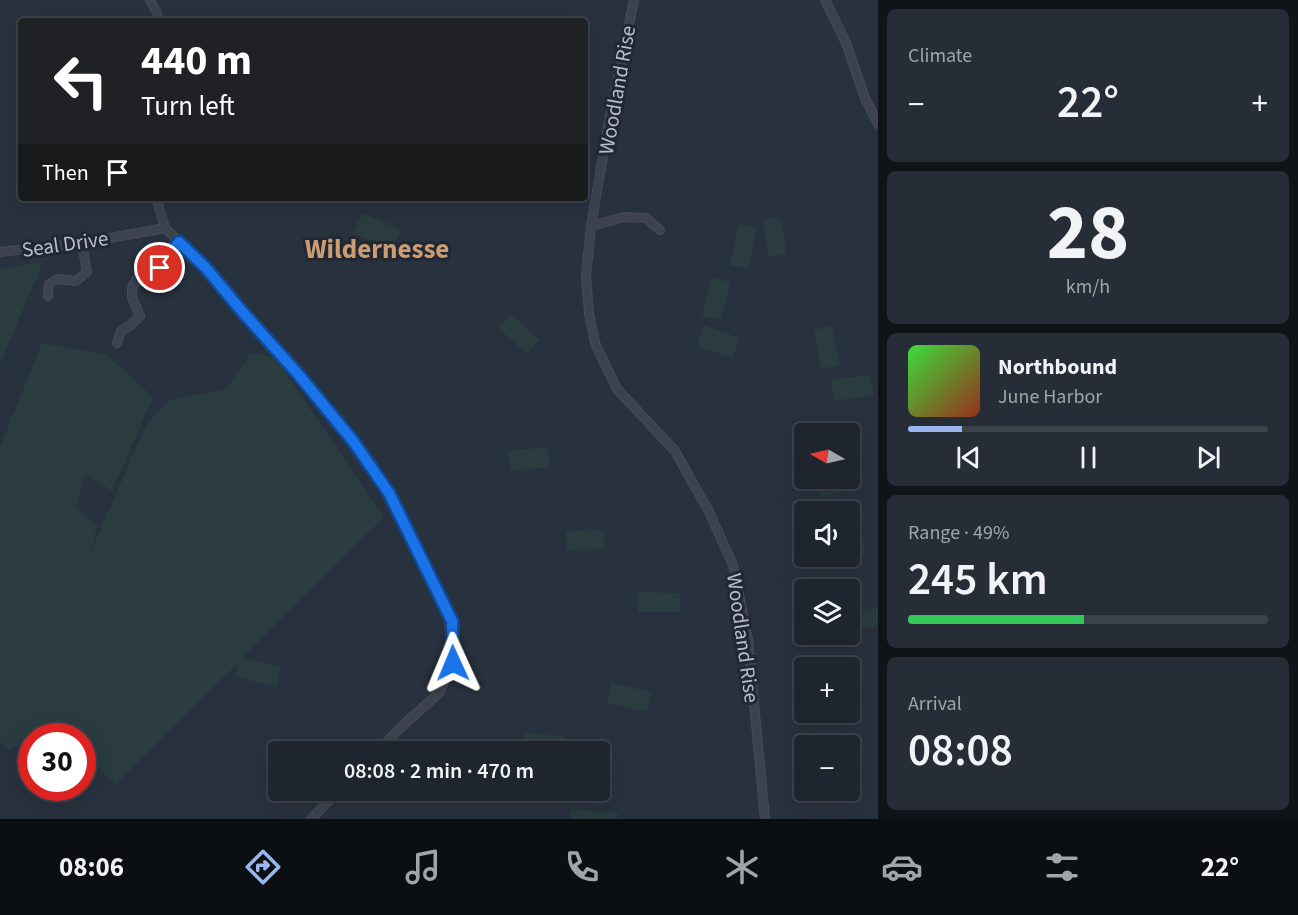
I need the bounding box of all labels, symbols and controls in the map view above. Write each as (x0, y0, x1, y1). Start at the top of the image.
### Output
street label: Woodland Rise (591, 23, 643, 157)
text: 440 m (141, 31, 252, 91)
icon: left (42, 42, 120, 120)
text: Climate (908, 42, 972, 70)
text: 22° (1057, 71, 1119, 135)
text: − (908, 81, 924, 128)
text: + (1252, 81, 1268, 128)
text: Turn left (141, 87, 235, 126)
icon: arrive (101, 156, 134, 189)
text: Then (42, 157, 89, 189)
text: 28 (1047, 178, 1129, 289)
street label: Seal Drive (20, 223, 110, 265)
district label: Wildernesse (305, 230, 449, 269)
pin (134, 242, 185, 293)
icon: arrive (143, 251, 176, 284)
text: km/h (1066, 273, 1110, 301)
text: Northbound (998, 351, 1117, 383)
text: June Harbor (998, 383, 1102, 411)
north arrow (794, 423, 860, 489)
map controls (794, 423, 860, 801)
icon: previous (952, 441, 985, 474)
icon: pause (1072, 441, 1105, 474)
icon: next (1192, 441, 1225, 474)
button: sound (794, 501, 860, 567)
text: Range · 49% (908, 519, 1009, 547)
text: 245 km (908, 548, 1048, 612)
street label: Woodland Rise (719, 571, 767, 705)
button: layers (794, 579, 860, 645)
position arrow (421, 631, 485, 695)
button: + (794, 657, 860, 723)
text: Arrival (908, 690, 962, 718)
text: 08:08 (908, 719, 1013, 783)
speed limit sign: 30 (18, 723, 96, 801)
button: − (794, 735, 860, 801)
text: 08:08 · 2 min · 470 m (344, 755, 534, 787)
icon: directions (242, 846, 284, 888)
icon: music (402, 846, 444, 888)
icon: phone (561, 846, 603, 888)
icon: climate (721, 846, 763, 888)
icon: car (881, 846, 923, 888)
icon: filters (1041, 846, 1083, 888)
text: 08:06 (59, 848, 124, 887)
text: 22° (1201, 848, 1239, 887)

